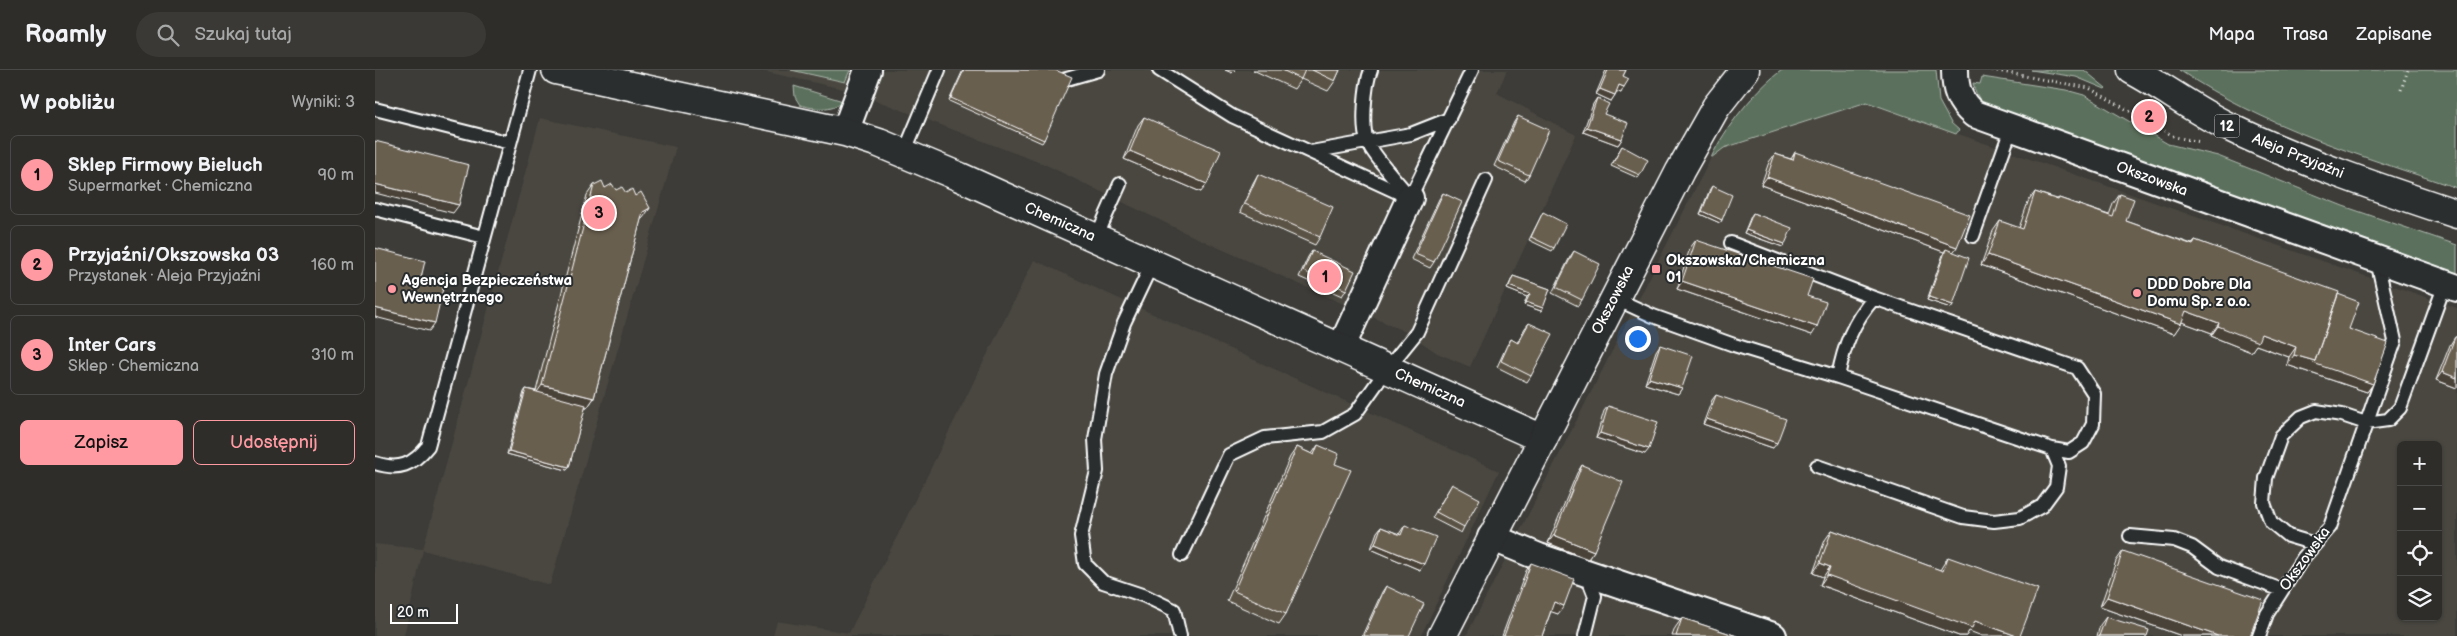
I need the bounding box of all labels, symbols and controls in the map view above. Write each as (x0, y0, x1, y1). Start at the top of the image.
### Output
search box (136, 12, 486, 57)
text: Roamly (25, 20, 106, 49)
icon: search (154, 21, 182, 49)
text: Szukaj tutaj (194, 23, 292, 46)
text: Mapa (2208, 24, 2255, 45)
text: Trasa (2283, 24, 2328, 45)
text: Zapisane (2356, 24, 2432, 45)
text: W pobliżu (20, 90, 115, 115)
text: Wyniki: 3 (292, 93, 355, 112)
pin: 2 (2133, 98, 2165, 136)
road number: 12 (2215, 114, 2239, 138)
street label: Aleja Przyjaźni (2249, 129, 2347, 183)
text: Sklep Firmowy Bieluch (68, 154, 263, 177)
street label: Okszowska (2114, 157, 2190, 201)
text: 1 (34, 166, 40, 185)
text: 90 m (318, 166, 354, 185)
text: Supermarket · Chemiczna (68, 177, 253, 196)
pin: 3 (583, 194, 615, 232)
street label: Chemiczna (1021, 198, 1099, 246)
text: Przyjaźni/Okszowska 03 (68, 244, 279, 267)
place label: Okszowska/Chemiczna 01 (1666, 251, 1825, 287)
text: 2 (32, 256, 42, 275)
text: 160 m (311, 256, 354, 275)
pin: 1 (1309, 258, 1341, 296)
street label: Okszowska (1588, 262, 1638, 338)
marker: Okszowska/Chemiczna 01 (1650, 263, 1662, 275)
text: Przystanek · Aleja Przyjaźni (68, 267, 261, 286)
place label: Agencja Bezpieczeństwa Wewnętrznego (401, 271, 572, 307)
place label: DDD Dobre Dla Domu Sp. z o.o. (2147, 275, 2251, 311)
marker: Agencja Bezpieczeństwa Wewnętrznego (386, 283, 398, 295)
marker: DDD Dobre Dla Domu Sp. z o.o. (2131, 287, 2143, 299)
your location (1625, 326, 1651, 352)
text: Inter Cars (68, 334, 156, 357)
text: 3 (32, 346, 42, 365)
text: 310 m (311, 346, 354, 365)
text: Sklep · Chemiczna (68, 357, 199, 376)
street label: Chemiczna (1391, 364, 1469, 412)
button: Zapisz (20, 420, 183, 465)
button: Udostępnij (193, 420, 355, 465)
map controls (2397, 441, 2442, 621)
button: + (2397, 441, 2442, 486)
button: − (2397, 486, 2442, 531)
street label: Okszowska (2275, 523, 2335, 595)
button: locate (2397, 531, 2442, 576)
button: layers (2397, 576, 2442, 621)
scale bar (390, 601, 457, 624)
text: 20 m (397, 604, 429, 621)

